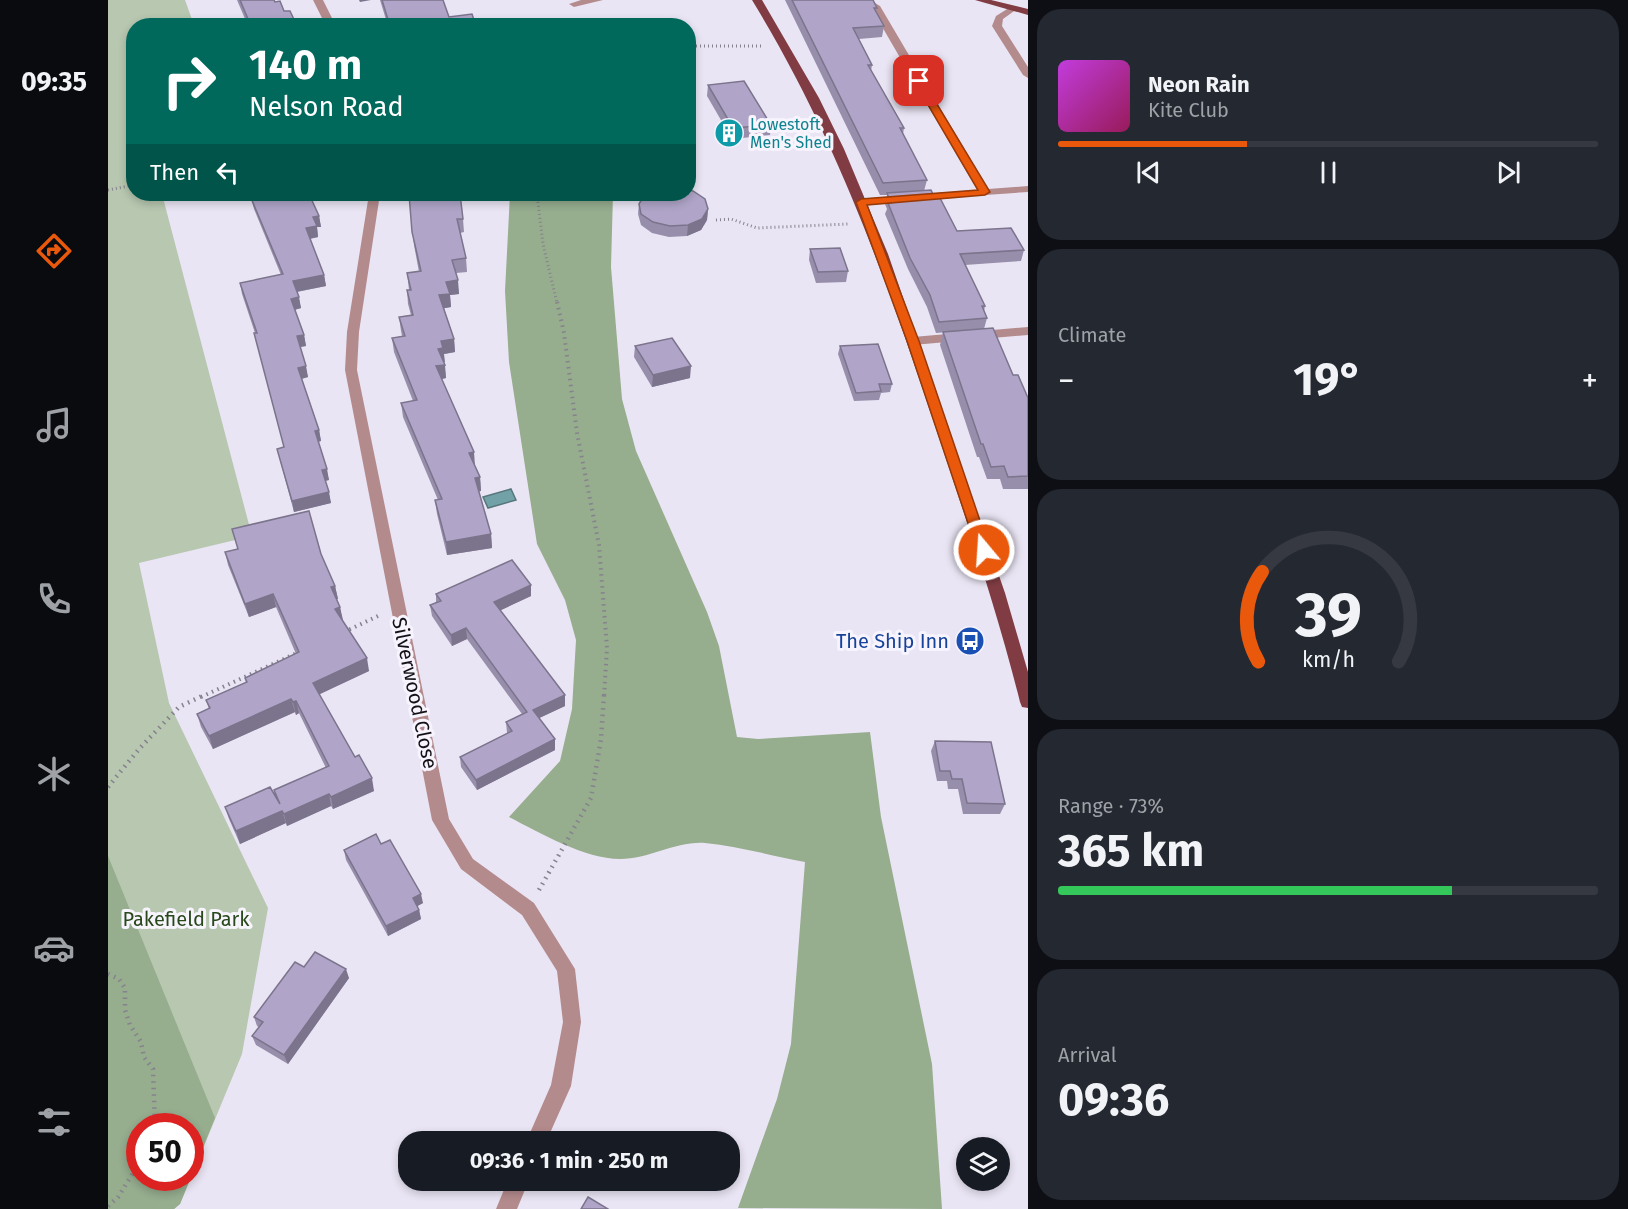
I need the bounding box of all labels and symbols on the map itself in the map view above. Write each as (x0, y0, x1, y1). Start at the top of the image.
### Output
pin (893, 55, 944, 106)
place label: Lowestoft Men's Shed (750, 115, 832, 152)
building icon: Lowestoft Men's Shed (713, 117, 745, 149)
position arrow (952, 518, 1016, 582)
street label: Silverwood Close (387, 615, 443, 771)
bus stop icon: The Ship Inn (954, 625, 986, 657)
place label: The Ship Inn (836, 629, 949, 653)
park label: Pakefield Park (122, 907, 250, 931)
speed limit sign: 50 (126, 1113, 204, 1191)

